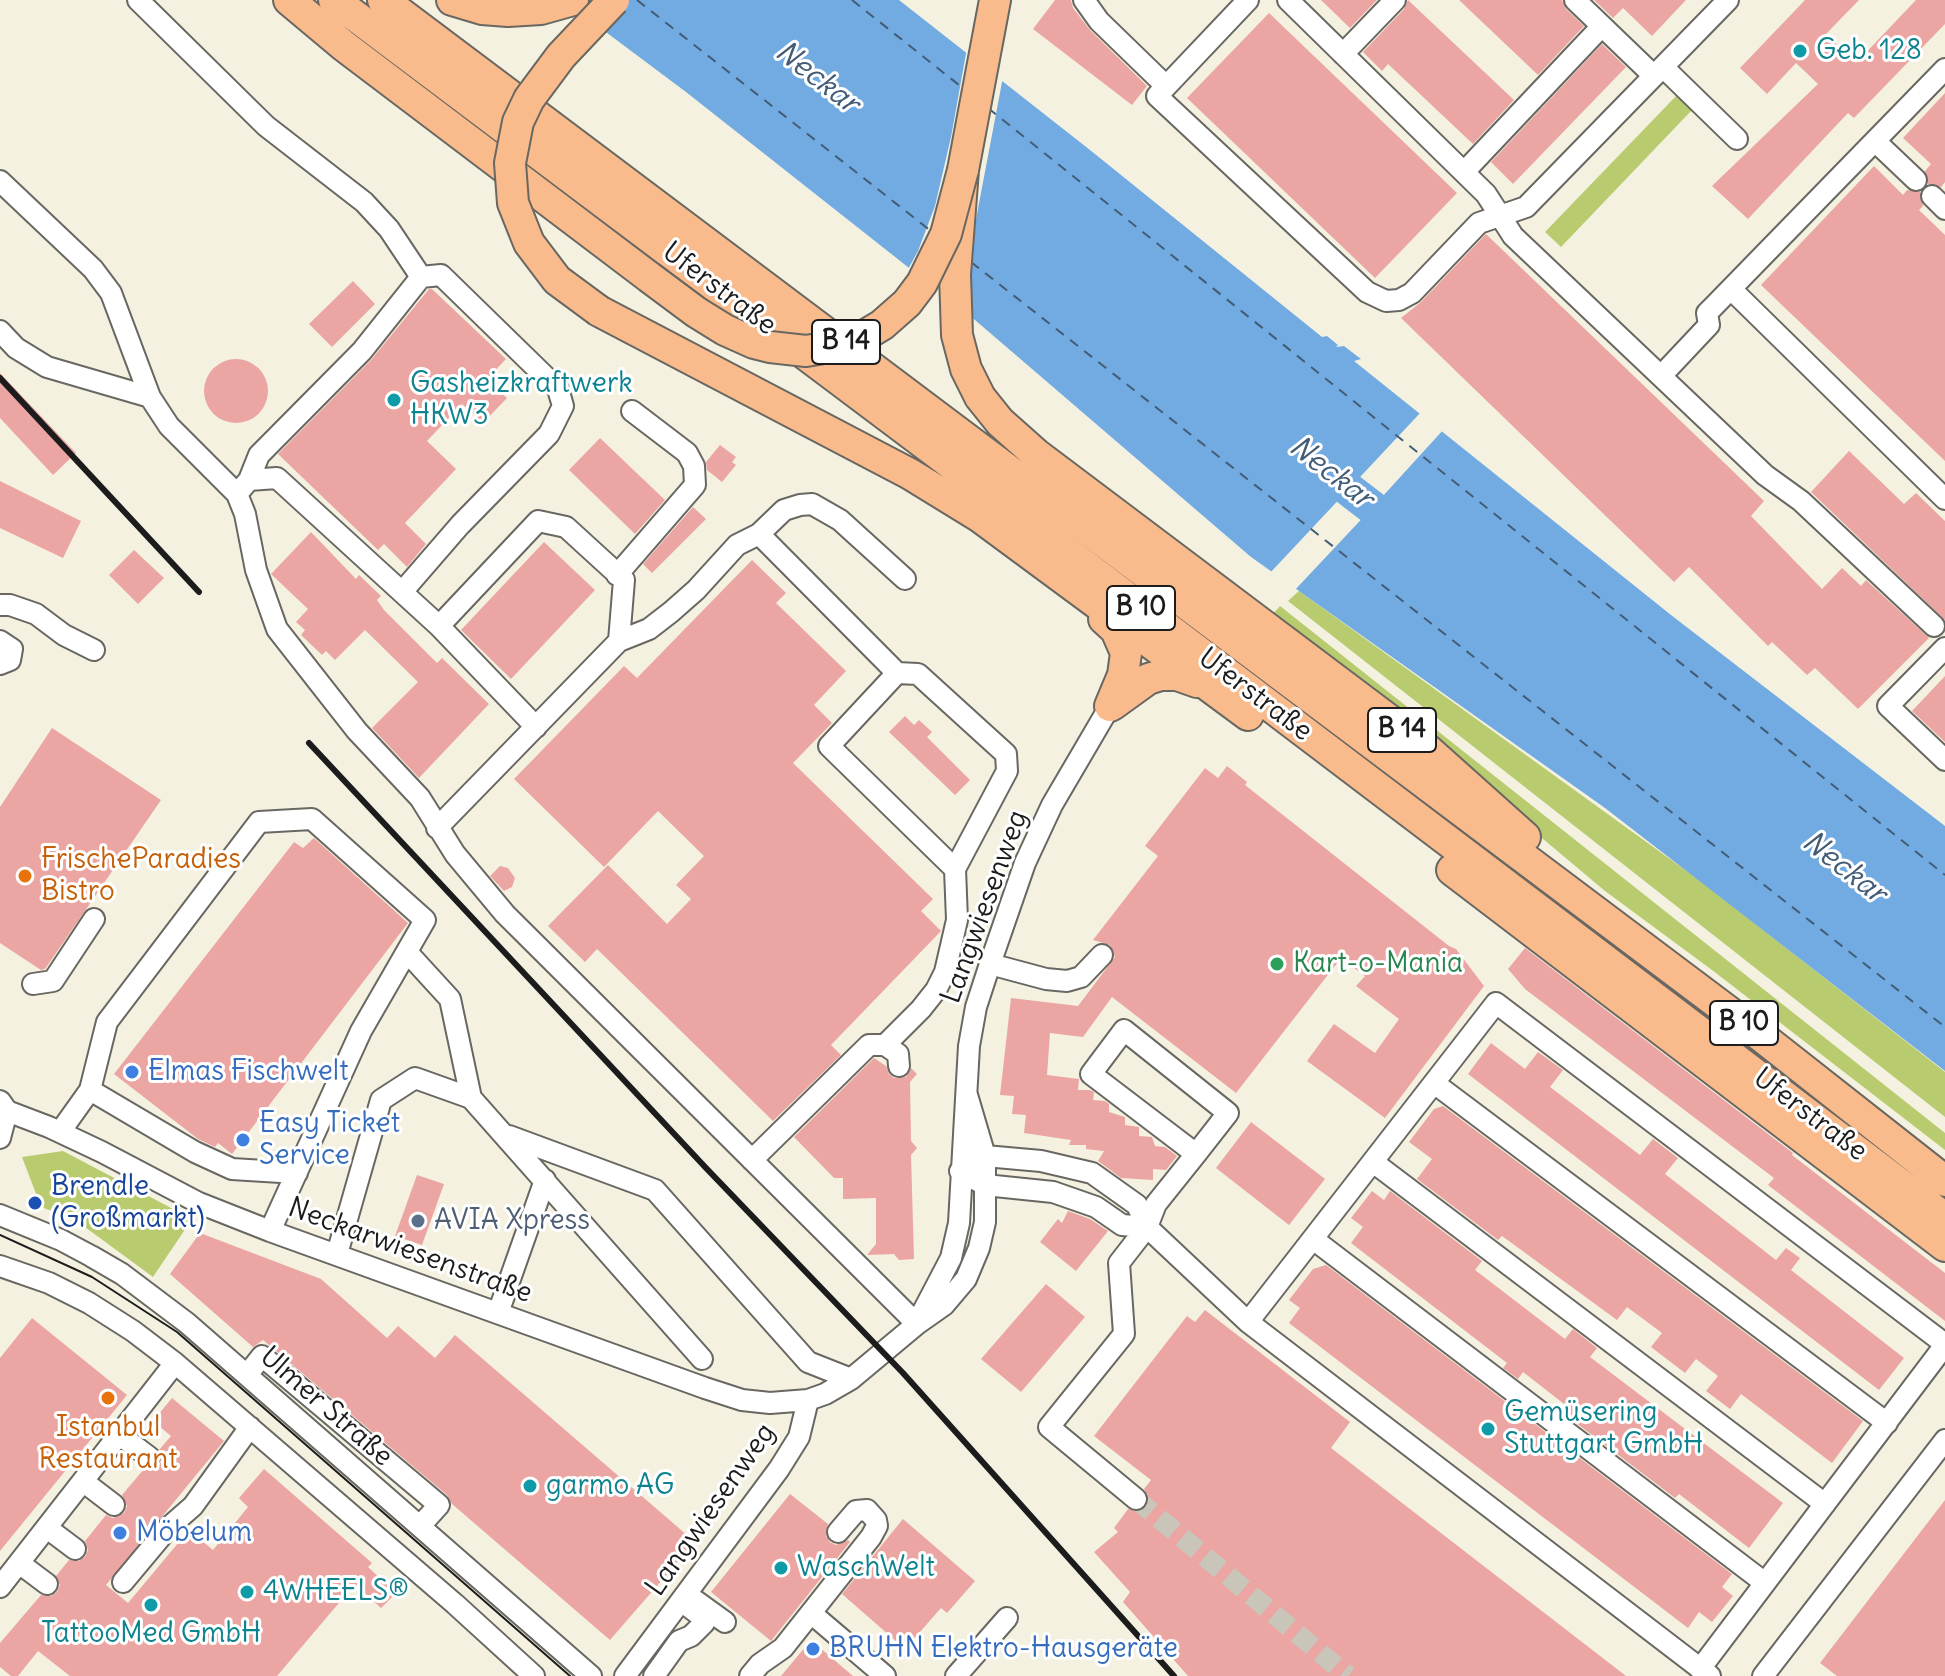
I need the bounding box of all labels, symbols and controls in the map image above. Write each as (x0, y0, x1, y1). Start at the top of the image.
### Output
water label: Neckar (768, 34, 866, 122)
place label: Geb. 128 (1816, 34, 1922, 68)
marker: Geb. 128 (1791, 42, 1809, 60)
street label: Uferstraße (656, 235, 782, 343)
road number: B 14 (812, 320, 880, 364)
place label: Gasheizkraftwerk HKW3 (410, 367, 633, 433)
marker: Gasheizkraftwerk HKW3 (385, 391, 403, 409)
water label: Neckar (1282, 429, 1380, 517)
road number: B 10 (1107, 586, 1175, 630)
street label: Uferstraße (1192, 641, 1318, 749)
road number: B 14 (1368, 708, 1436, 752)
street label: Langwiesenweg (935, 806, 1035, 1008)
water label: Neckar (1795, 824, 1893, 912)
place label: FrischeParadies Bistro (41, 843, 241, 909)
marker: FrischeParadies Bistro (16, 867, 34, 885)
place label: Kart-o-Mania (1293, 947, 1463, 981)
marker: Kart-o-Mania (1268, 955, 1286, 973)
road number: B 10 (1710, 1001, 1778, 1045)
place label: Elmas Fischwelt (148, 1055, 349, 1089)
street label: Uferstraße (1747, 1061, 1873, 1169)
marker: Elmas Fischwelt (123, 1063, 141, 1081)
place label: Easy Ticket Service (259, 1107, 400, 1173)
marker: Easy Ticket Service (234, 1131, 252, 1149)
place label: Brendle (Großmarkt) (51, 1170, 205, 1236)
street label: Neckarwiesenstraße (284, 1191, 536, 1311)
marker: Brendle (Großmarkt) (26, 1194, 44, 1212)
place label: AVIA Xpress (434, 1204, 590, 1238)
marker: AVIA Xpress (409, 1212, 427, 1230)
street label: Ulmer Straße (253, 1340, 399, 1474)
marker: Istanbul Restaurant (99, 1389, 117, 1407)
place label: Gemüsering Stuttgart GmbH (1504, 1396, 1703, 1462)
place label: Istanbul Restaurant (38, 1411, 178, 1477)
street label: Langwiesenweg (639, 1417, 783, 1603)
marker: Gemüsering Stuttgart GmbH (1479, 1420, 1497, 1438)
place label: garmo AG (546, 1469, 674, 1503)
marker: garmo AG (521, 1477, 539, 1495)
place label: Möbelum (136, 1516, 252, 1550)
marker: Möbelum (111, 1524, 129, 1542)
place label: WaschWelt (797, 1551, 935, 1585)
marker: WaschWelt (772, 1559, 790, 1577)
place label: 4WHEELS® (263, 1575, 409, 1609)
marker: 4WHEELS® (238, 1583, 256, 1601)
marker: TattooMed GmbH (142, 1596, 160, 1614)
place label: TattooMed GmbH (41, 1617, 261, 1651)
place label: BRUHN Elektro-Hausgeräte (829, 1632, 1178, 1666)
marker: BRUHN Elektro-Hausgeräte (804, 1640, 822, 1658)

